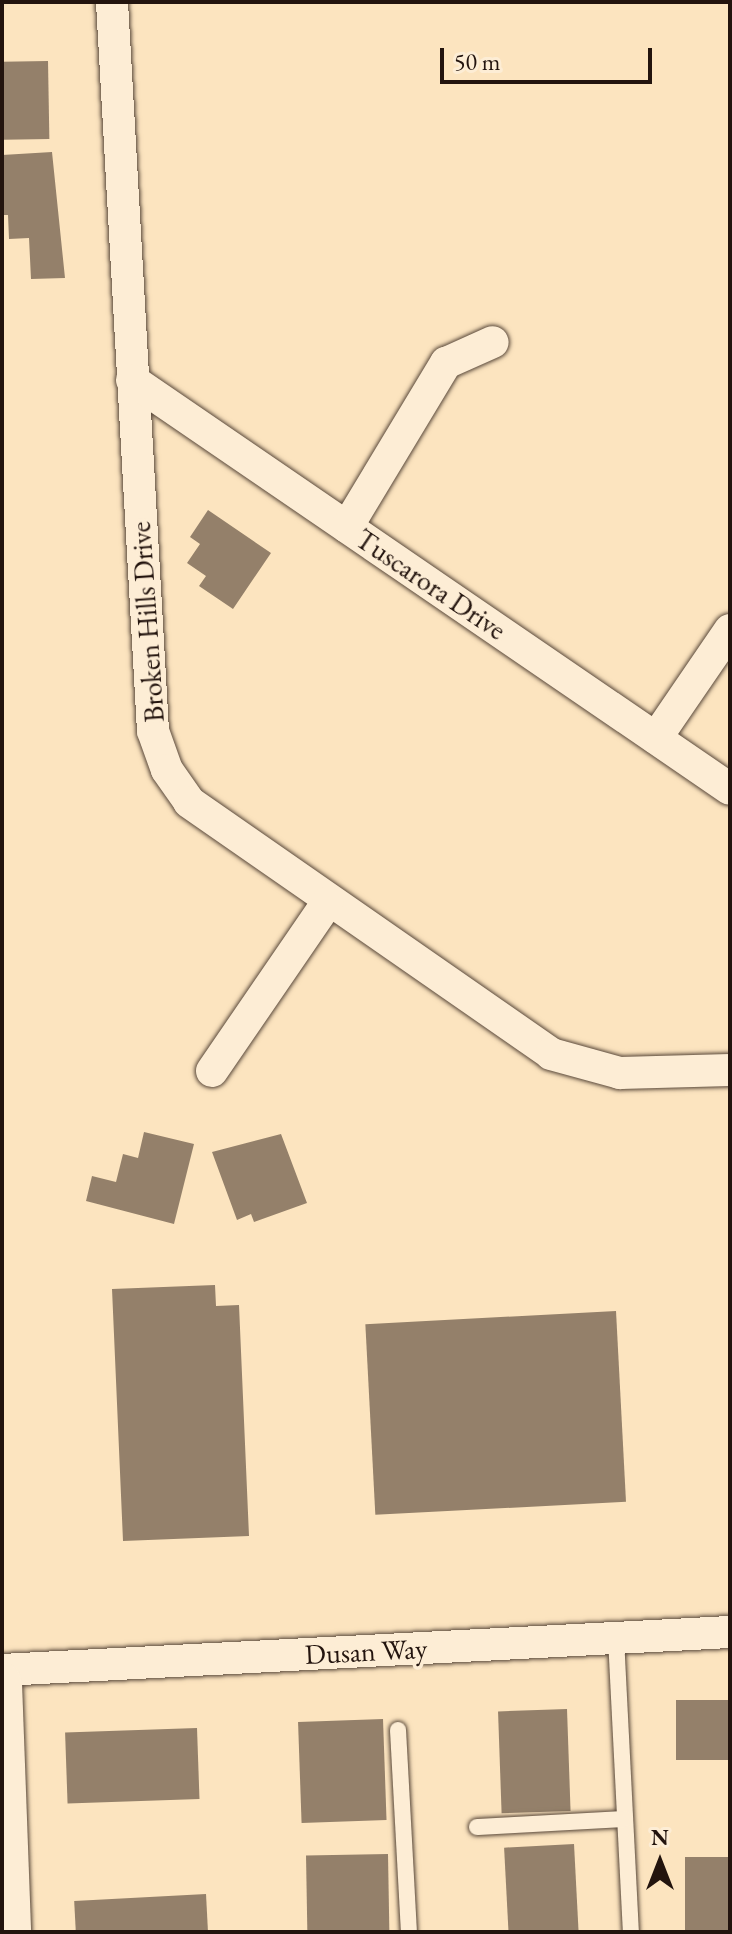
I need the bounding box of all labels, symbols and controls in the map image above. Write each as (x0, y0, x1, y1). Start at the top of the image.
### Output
scale bar (444, 32, 656, 82)
text: 50 m (454, 46, 501, 77)
street label: Broken Hills Drive (123, 521, 171, 723)
street label: Tuscarora Drive (350, 521, 512, 647)
street label: Dusan Way (304, 1631, 428, 1671)
north arrow (620, 1822, 700, 1902)
text: N (651, 1823, 669, 1852)

